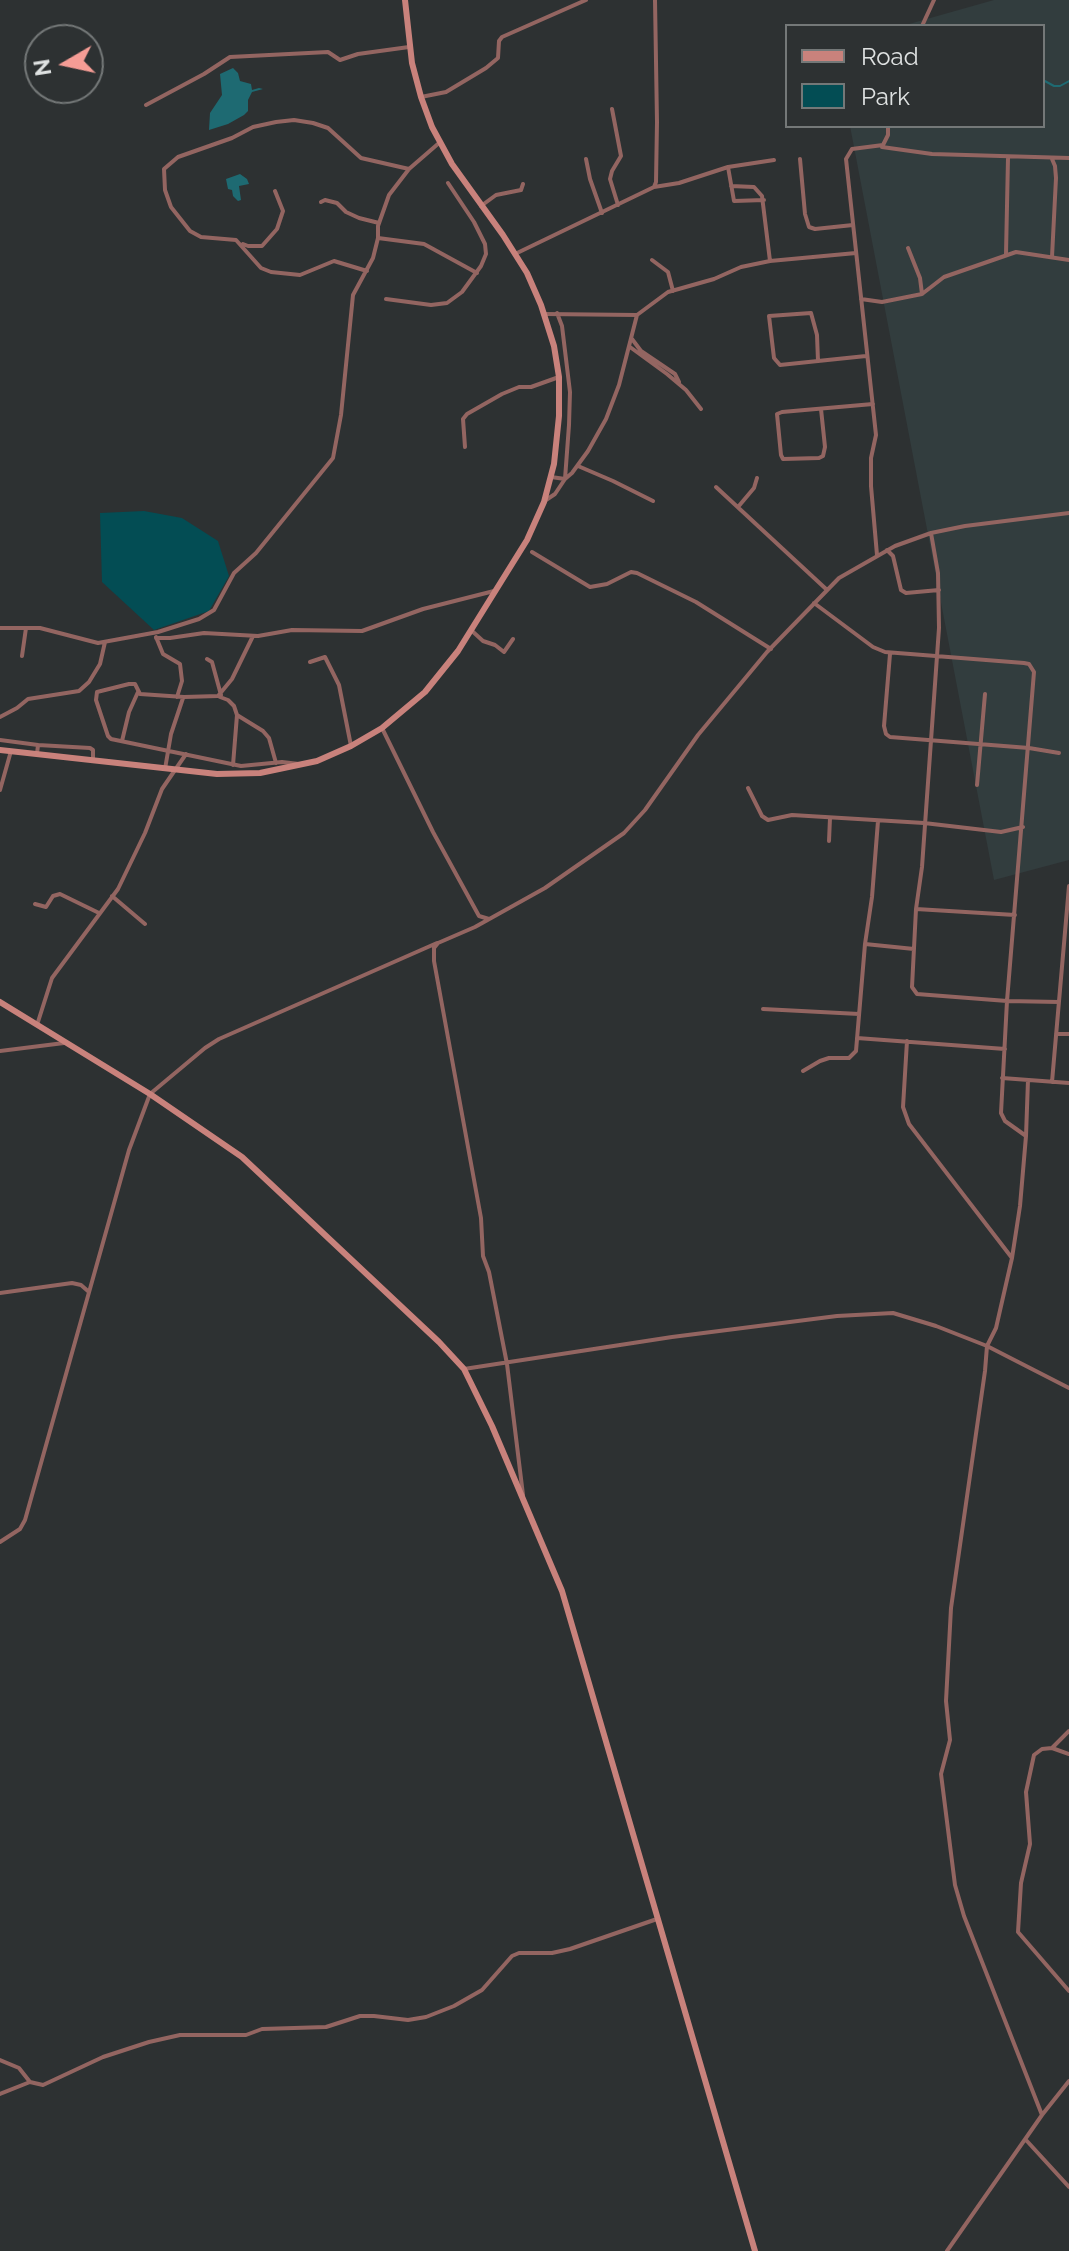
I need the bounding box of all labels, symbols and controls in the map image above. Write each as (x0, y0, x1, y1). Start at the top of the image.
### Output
north arrow (24, 24, 104, 104)
legend (785, 24, 1045, 128)
text: Road (861, 42, 919, 71)
text: N (28, 57, 56, 78)
text: Park (861, 82, 910, 111)

